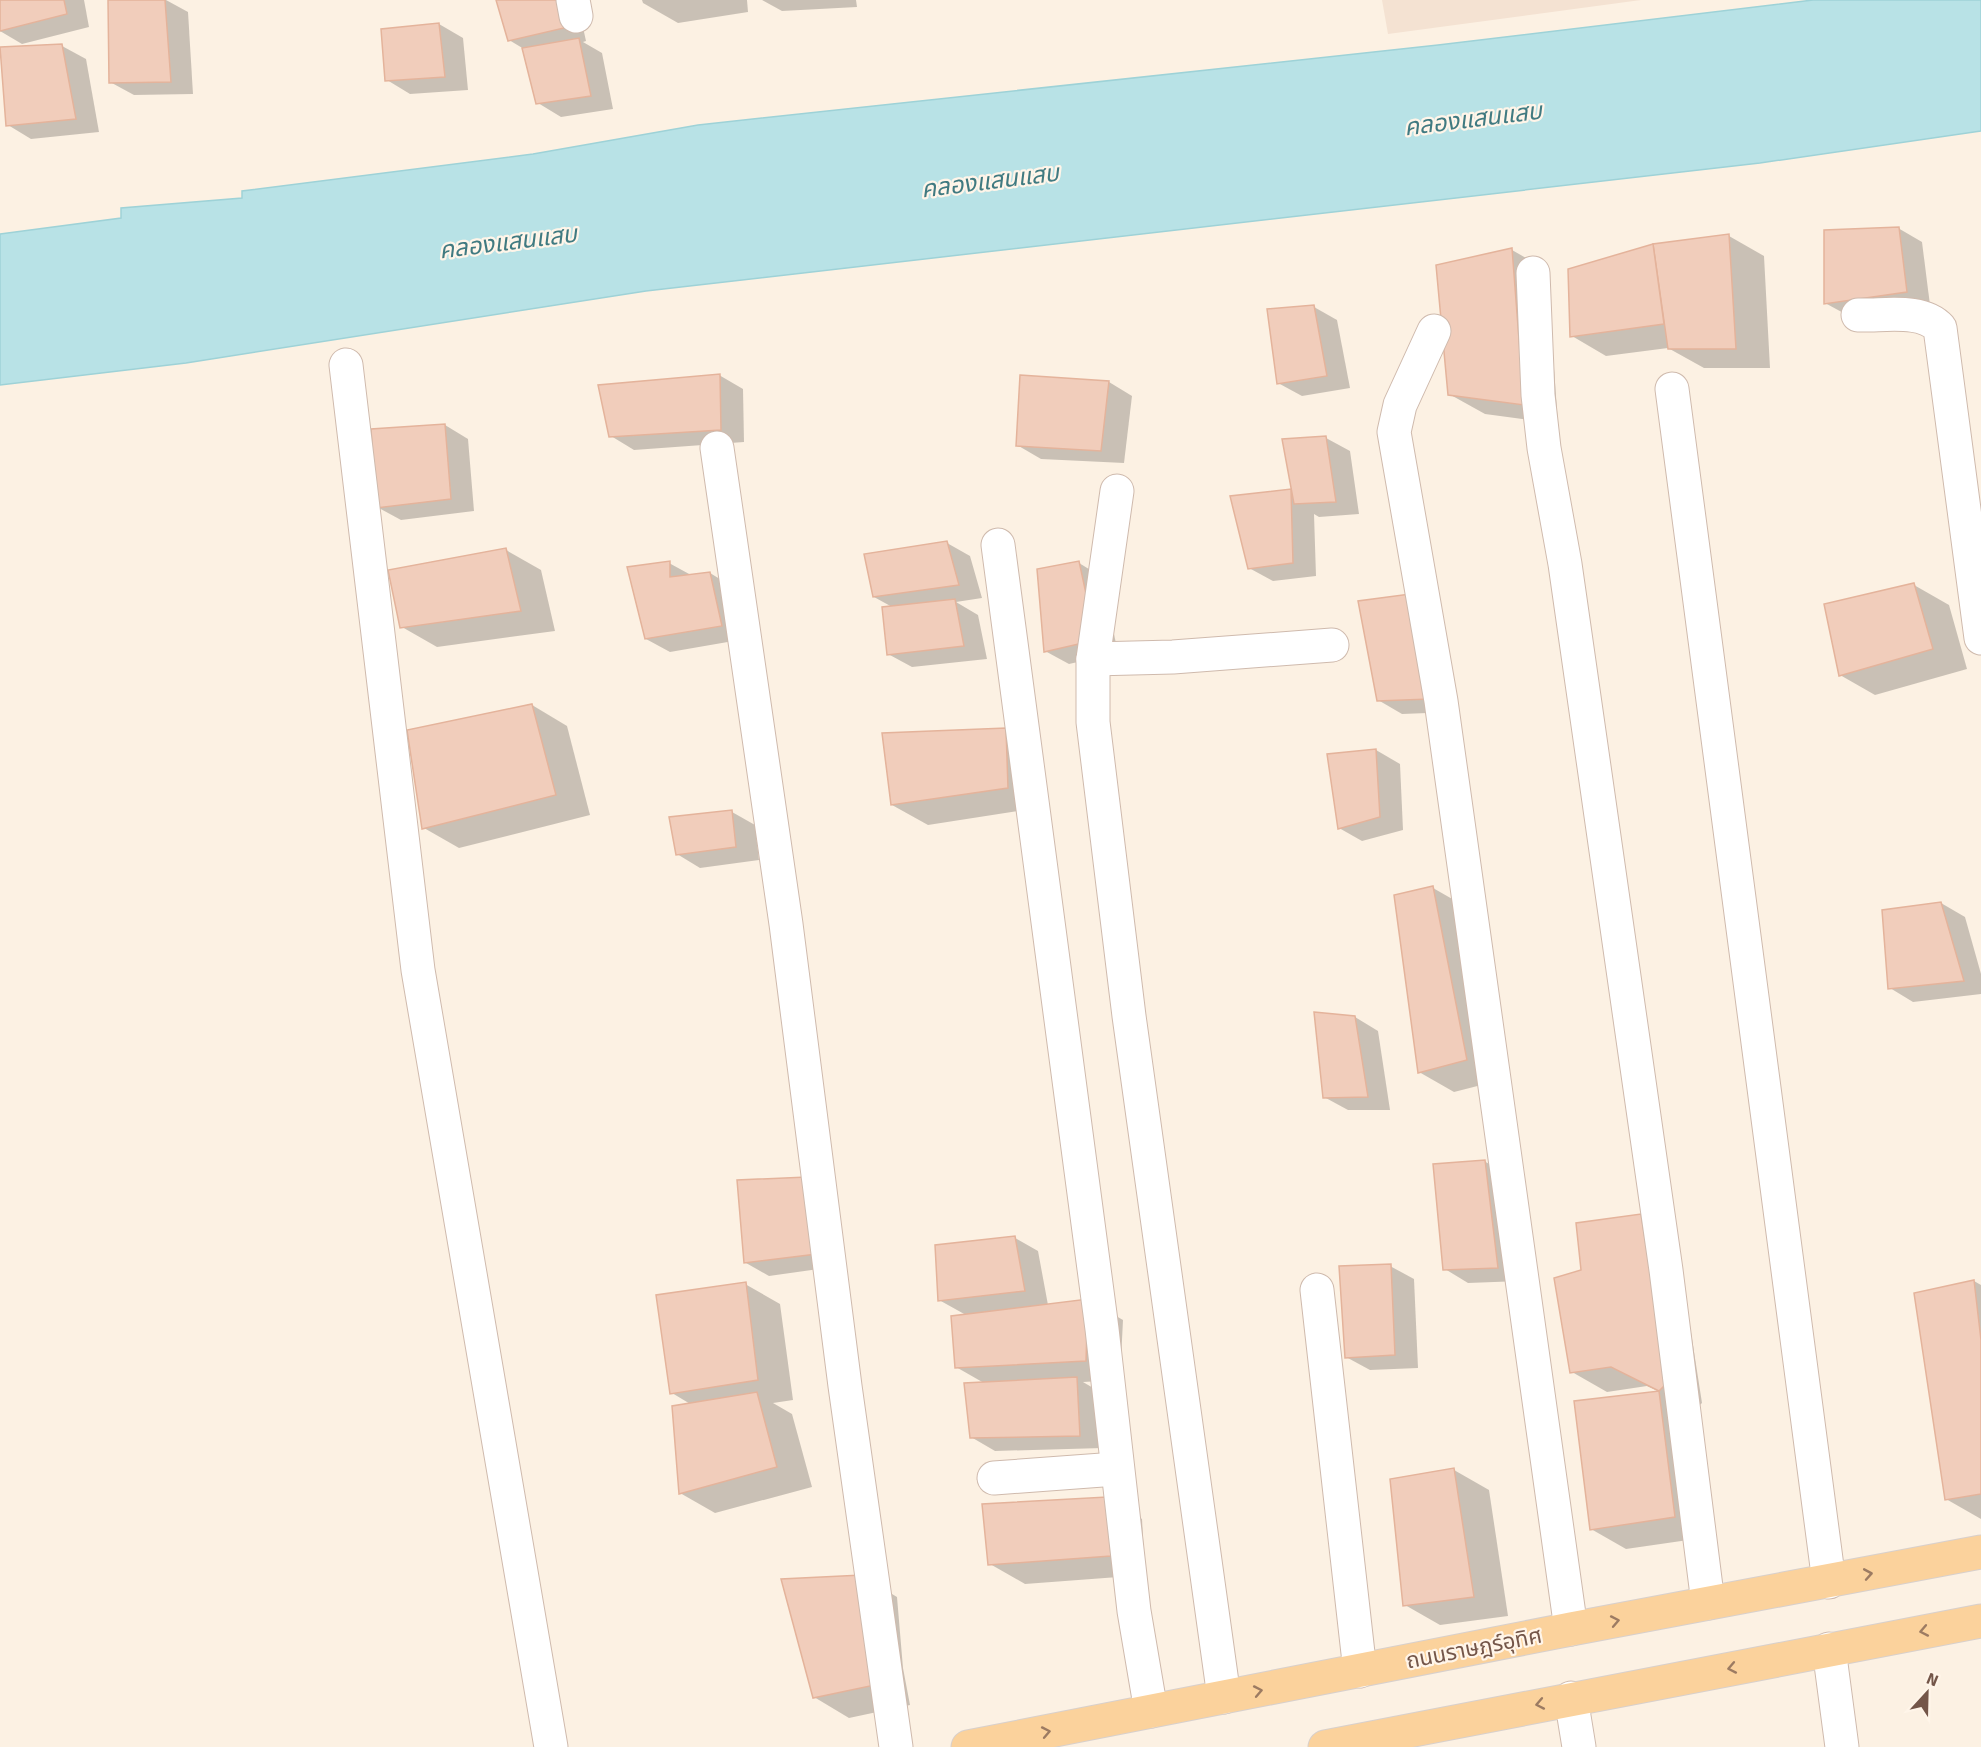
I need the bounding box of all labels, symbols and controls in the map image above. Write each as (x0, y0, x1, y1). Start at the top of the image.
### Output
water label: คลองแสนแสบ (1402, 95, 1545, 142)
water label: คลองแสนแสบ (919, 157, 1062, 204)
water label: คลองแสนแสบ (437, 218, 580, 265)
one-way arrow (1864, 1569, 1873, 1581)
one-way arrow (1609, 1615, 1619, 1628)
street label: ถนนราษฎร์อุทิศ (1404, 1622, 1544, 1674)
one-way arrow (1919, 1624, 1929, 1637)
one-way arrow (1727, 1661, 1737, 1673)
north arrow (1897, 1663, 1957, 1723)
text: N (1923, 1669, 1941, 1691)
one-way arrow (1253, 1685, 1263, 1698)
one-way arrow (1536, 1697, 1546, 1710)
one-way arrow (1041, 1726, 1051, 1739)

